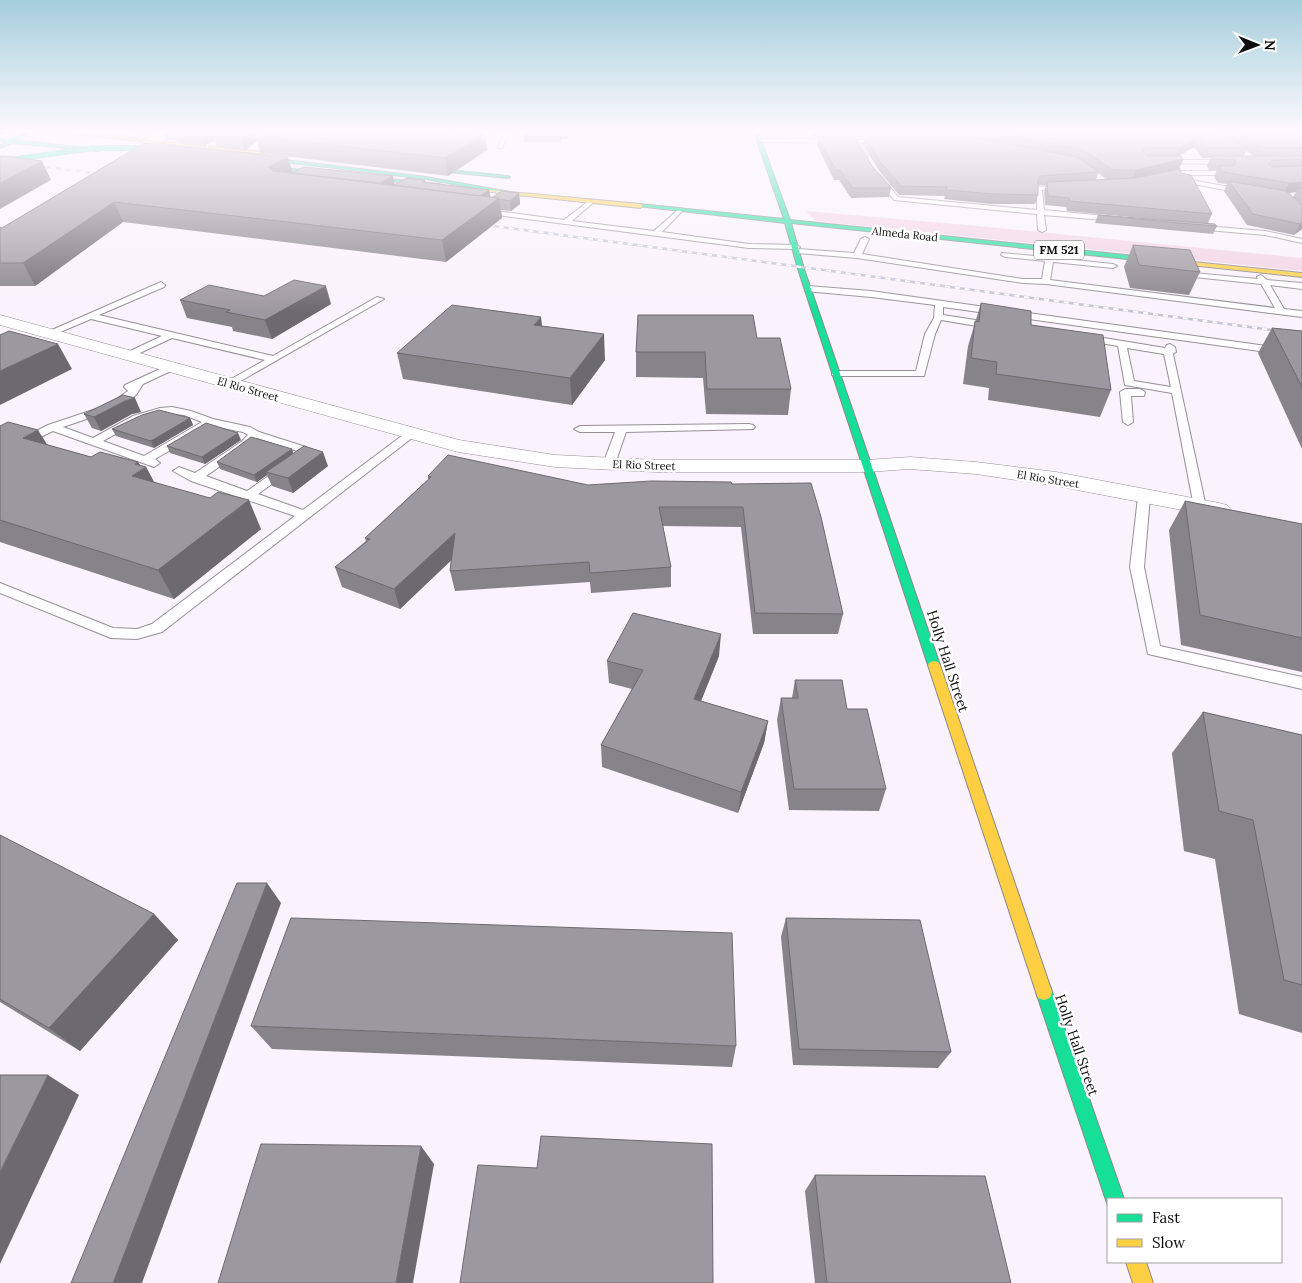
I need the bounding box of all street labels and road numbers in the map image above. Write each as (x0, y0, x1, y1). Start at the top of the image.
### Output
street label: Almeda Road (870, 223, 939, 244)
road number: FM 521 (1034, 240, 1084, 260)
street label: El Rio Street (216, 374, 281, 405)
street label: El Rio Street (612, 457, 677, 473)
street label: El Rio Street (1016, 467, 1081, 491)
street label: Holly Hall Street (923, 608, 973, 715)
street label: Holly Hall Street (1051, 992, 1103, 1099)

